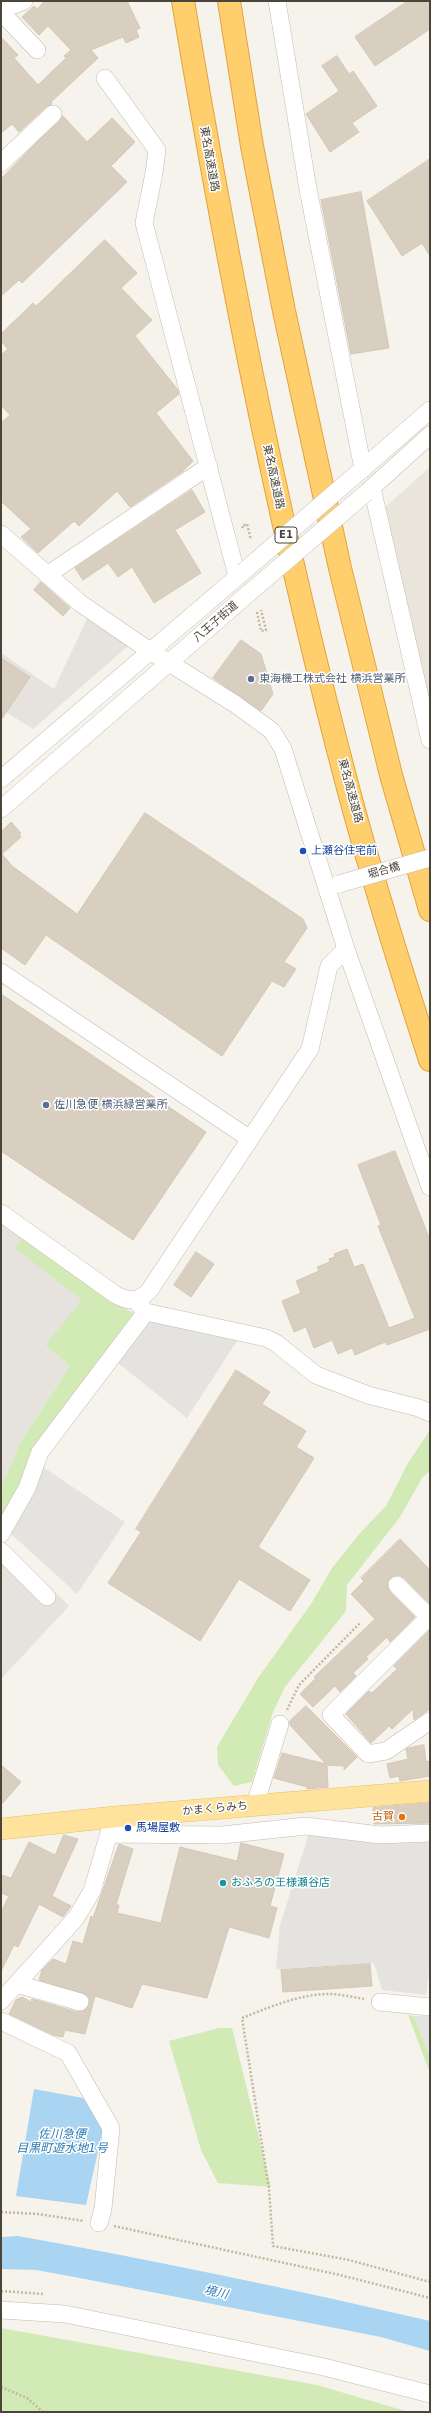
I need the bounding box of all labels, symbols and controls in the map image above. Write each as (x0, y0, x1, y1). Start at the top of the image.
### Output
street label: 東名高速道路 (197, 125, 221, 193)
street label: 東名高速道路 (260, 443, 286, 511)
road number: E1 (275, 527, 297, 543)
street label: 八王子街道 (191, 599, 241, 645)
place label: 東海機工株式会社 横浜営業所 (259, 672, 405, 686)
marker: 東海機工株式会社 横浜営業所 (246, 674, 256, 684)
street label: 東名高速道路 (335, 757, 365, 825)
place label: 上瀬谷住宅前 (311, 844, 377, 858)
marker: 上瀬谷住宅前 (298, 846, 308, 856)
street label: 堀合橋 (366, 860, 402, 882)
place label: 佐川急便 横浜緑営業所 (54, 1098, 167, 1112)
marker: 佐川急便 横浜緑営業所 (41, 1100, 51, 1110)
street label: かまくらみち (182, 1800, 248, 1818)
place label: 古賀 (372, 1810, 394, 1824)
marker: 古賀 (397, 1812, 407, 1822)
place label: 馬場屋敷 (136, 1821, 180, 1835)
marker: 馬場屋敷 (123, 1823, 133, 1833)
place label: おふろの王様瀬谷店 (231, 1876, 330, 1890)
marker: おふろの王様瀬谷店 (218, 1878, 228, 1888)
water label: 佐川急便 目黒町遊水地1号 (16, 2128, 108, 2156)
water label: 境川 (203, 2283, 229, 2303)

